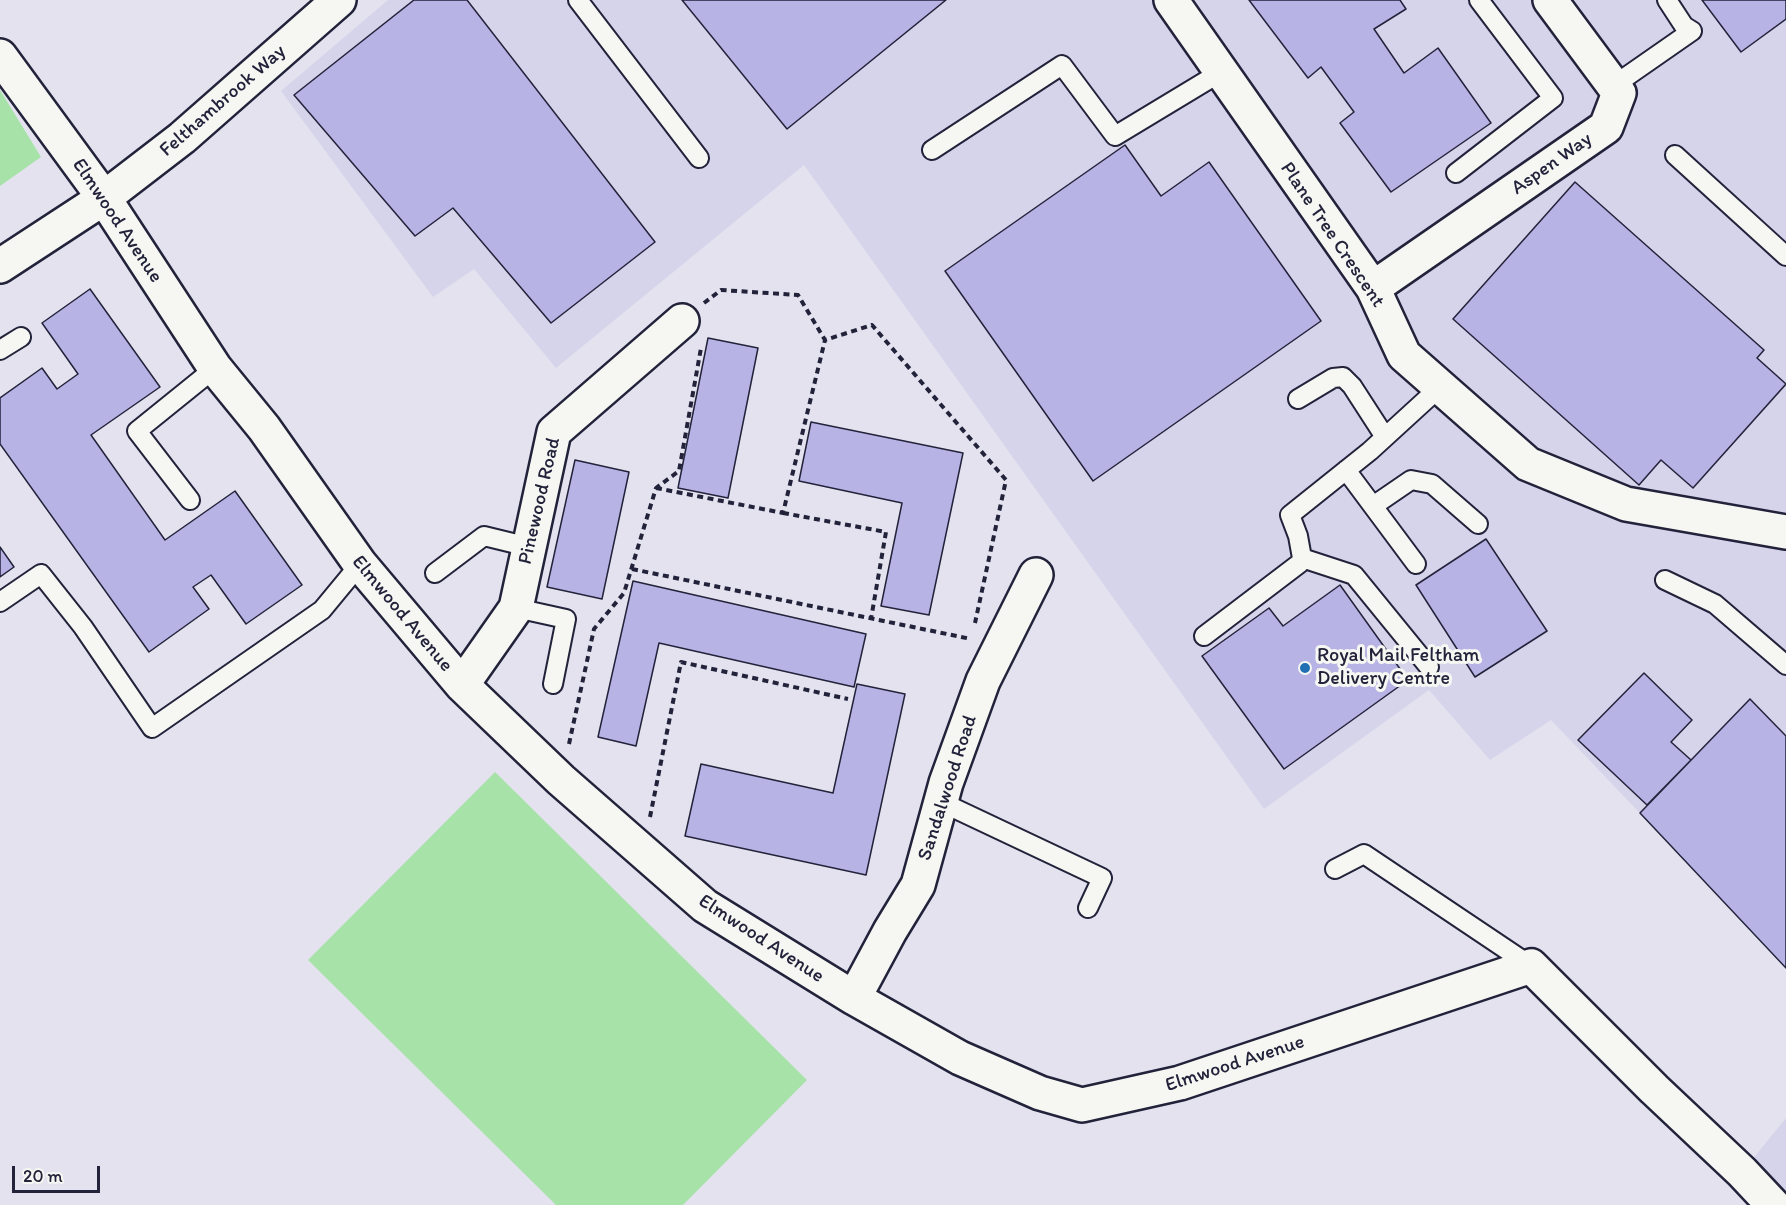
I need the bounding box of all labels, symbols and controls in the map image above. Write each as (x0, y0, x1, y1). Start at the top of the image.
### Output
street label: Felthambrook Way (155, 40, 291, 162)
street label: Aspen Way (1507, 128, 1597, 200)
street label: Elmwood Avenue (67, 154, 167, 288)
street label: Plane Tree Crescent (1274, 158, 1390, 312)
street label: Pinewood Road (514, 435, 566, 567)
street label: Elmwood Avenue (346, 551, 458, 677)
place label: Royal Mail Feltham Delivery Centre (1317, 644, 1480, 691)
marker: Royal Mail Feltham Delivery Centre (1298, 661, 1312, 675)
street label: Sandalwood Road (913, 712, 983, 864)
street label: Elmwood Avenue (694, 889, 828, 989)
street label: Elmwood Avenue (1162, 1030, 1308, 1098)
scale bar (15, 1154, 104, 1192)
text: 20 m (23, 1165, 63, 1187)

